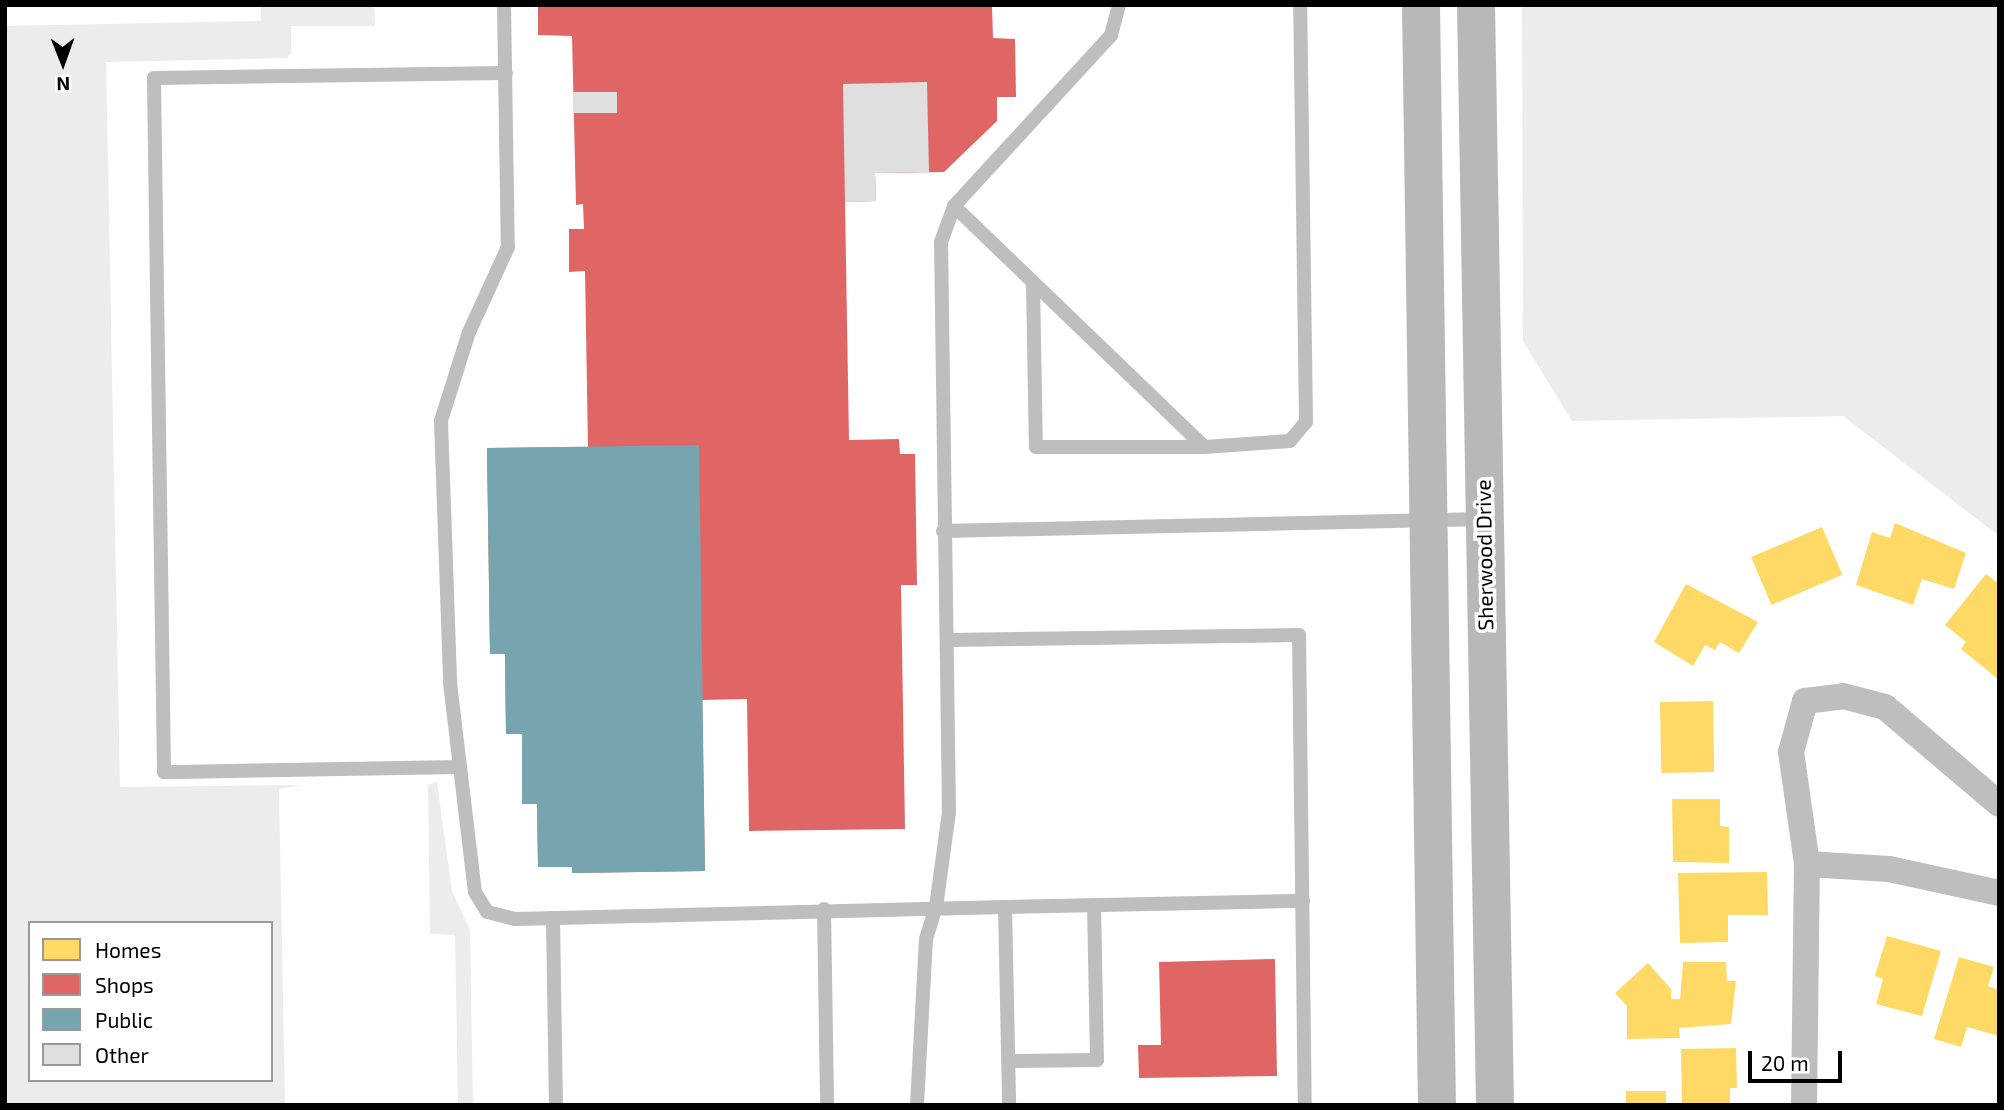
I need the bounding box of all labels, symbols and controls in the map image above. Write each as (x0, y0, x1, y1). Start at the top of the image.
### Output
north arrow (28, 28, 98, 98)
text: N (56, 73, 70, 96)
street label: Sherwood Drive (1470, 479, 1498, 631)
legend (28, 921, 273, 1082)
text: Homes (95, 937, 161, 962)
text: Shops (95, 972, 154, 997)
text: Public (95, 1007, 153, 1032)
scale bar (1752, 1036, 1846, 1080)
text: Other (95, 1042, 149, 1067)
text: 20 m (1761, 1050, 1809, 1075)

